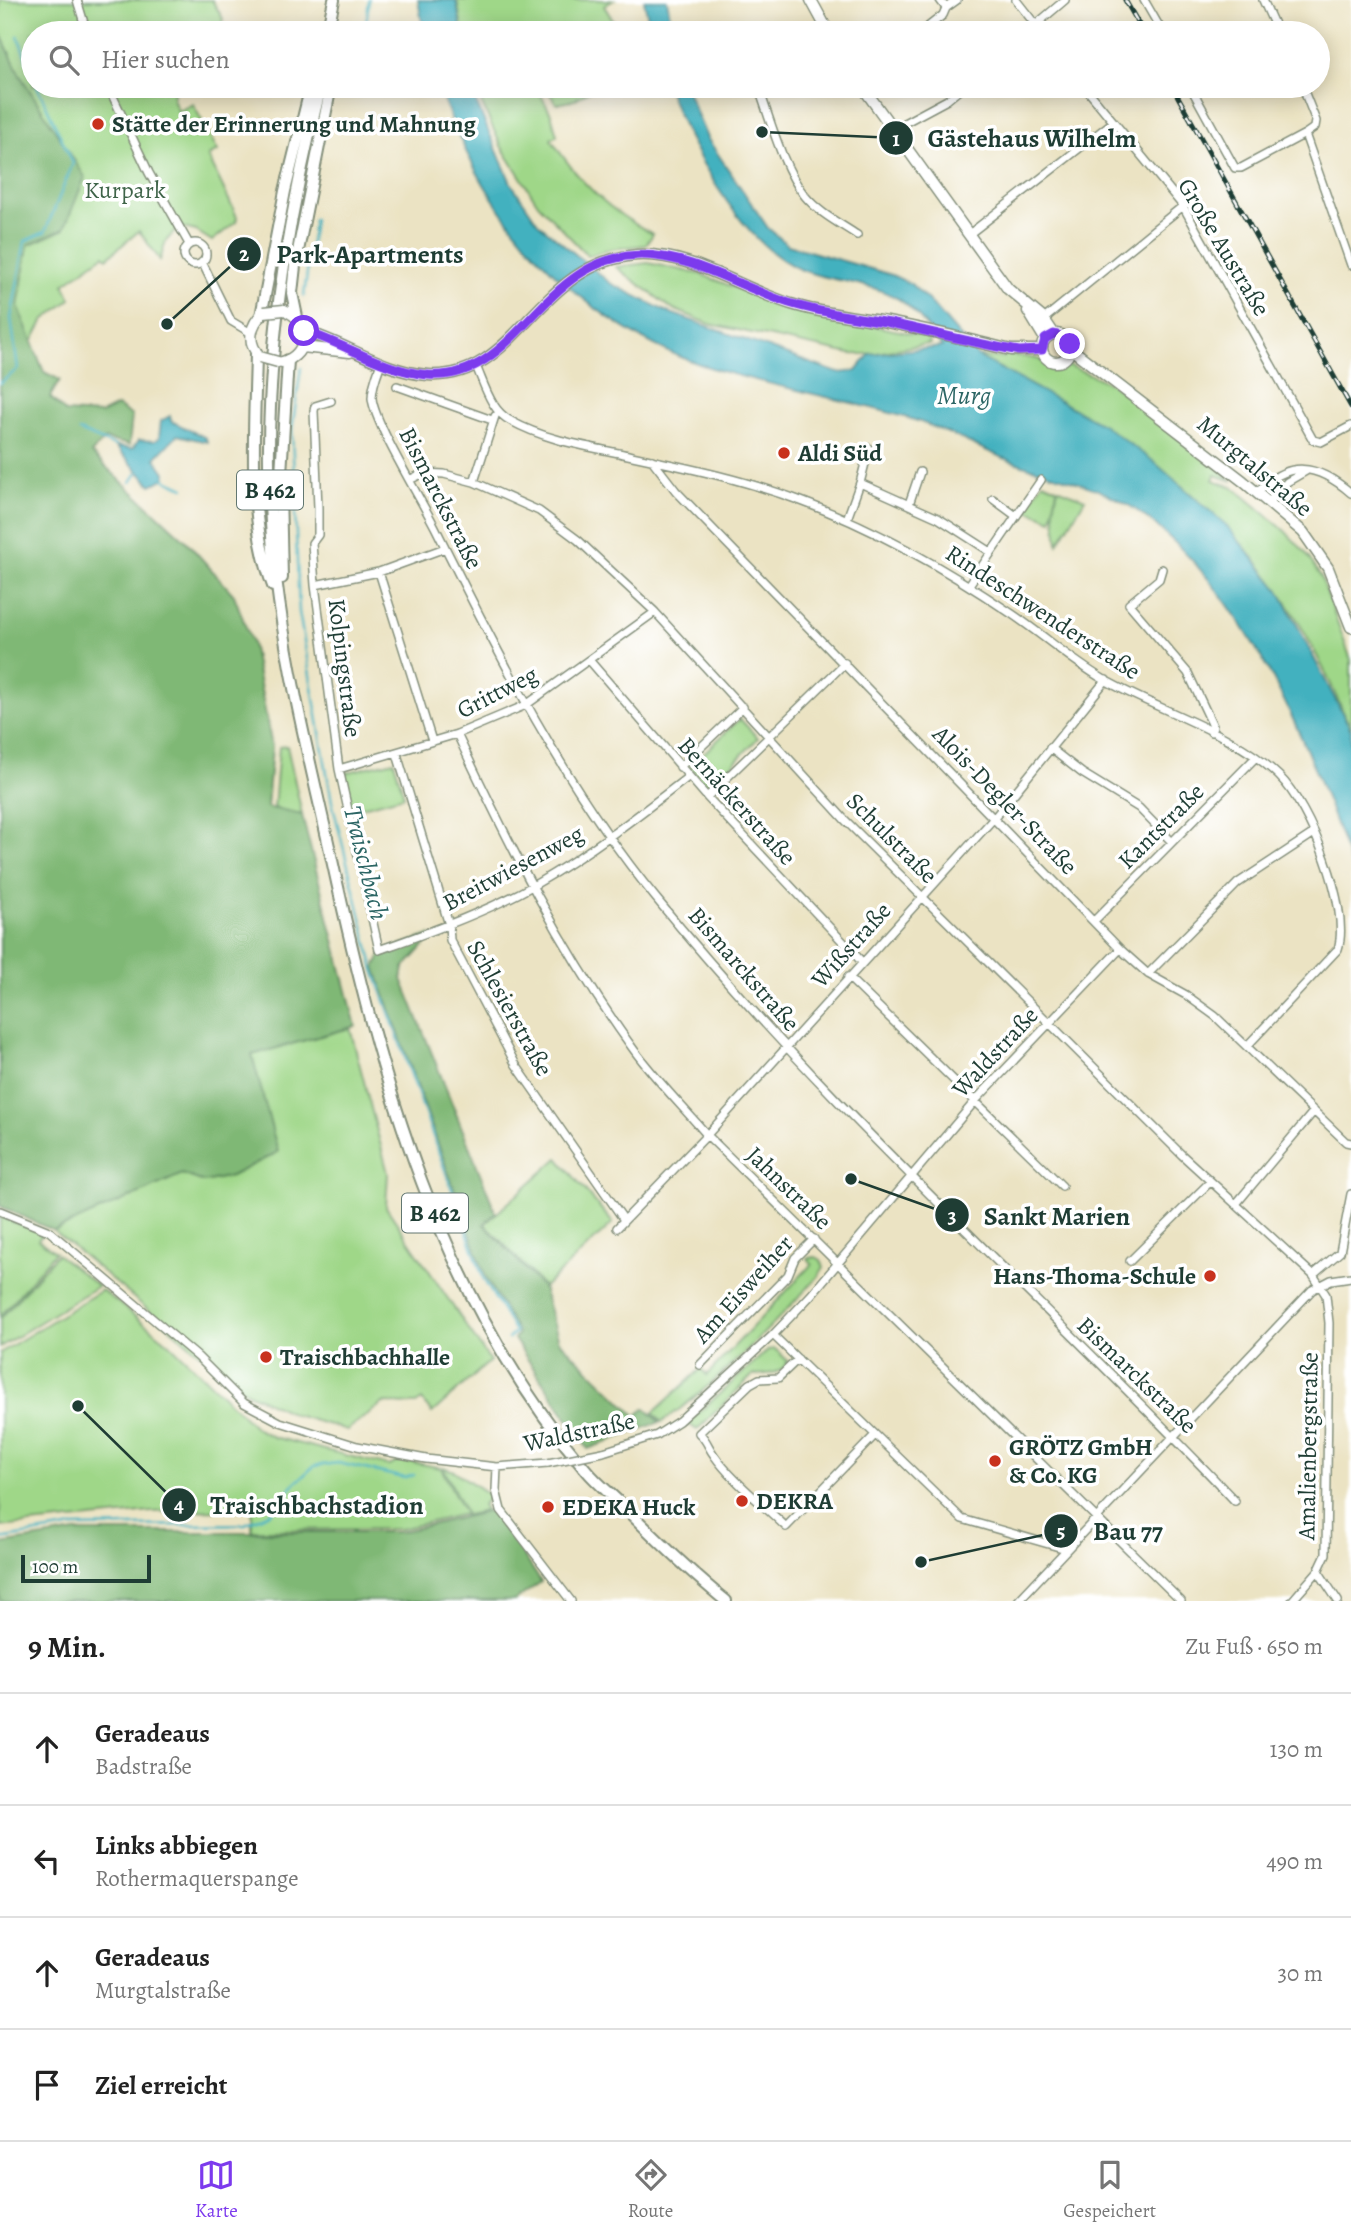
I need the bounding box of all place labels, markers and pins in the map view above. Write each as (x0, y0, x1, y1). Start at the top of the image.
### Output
place label: Stätte der Erinnerung und Mahnung (112, 108, 477, 140)
callout: Gästehaus Wilhelm (879, 115, 1151, 162)
marker: Stätte der Erinnerung und Mahnung (90, 116, 106, 132)
callout: Park-Apartments (227, 230, 477, 277)
place label: Aldi Süd (797, 437, 882, 469)
marker: Aldi Süd (776, 445, 792, 461)
callout: Sankt Marien (935, 1192, 1144, 1239)
place label: Hans-Thoma-Schule (993, 1260, 1196, 1292)
marker: Hans-Thoma-Schule (1202, 1268, 1218, 1284)
place label: Traischbachhalle (280, 1341, 450, 1373)
marker: Traischbachhalle (258, 1349, 274, 1365)
place label: GRÖTZ GmbH & Co. KG (1009, 1431, 1153, 1491)
marker: GRÖTZ GmbH & Co. KG (987, 1453, 1003, 1469)
callout: Traischbachstadion (162, 1482, 438, 1529)
place label: DEKRA (756, 1485, 834, 1517)
place label: EDEKA Huck (562, 1491, 696, 1523)
marker: DEKRA (734, 1493, 750, 1509)
marker: EDEKA Huck (540, 1499, 556, 1515)
callout: Bau 77 (1044, 1507, 1176, 1554)

